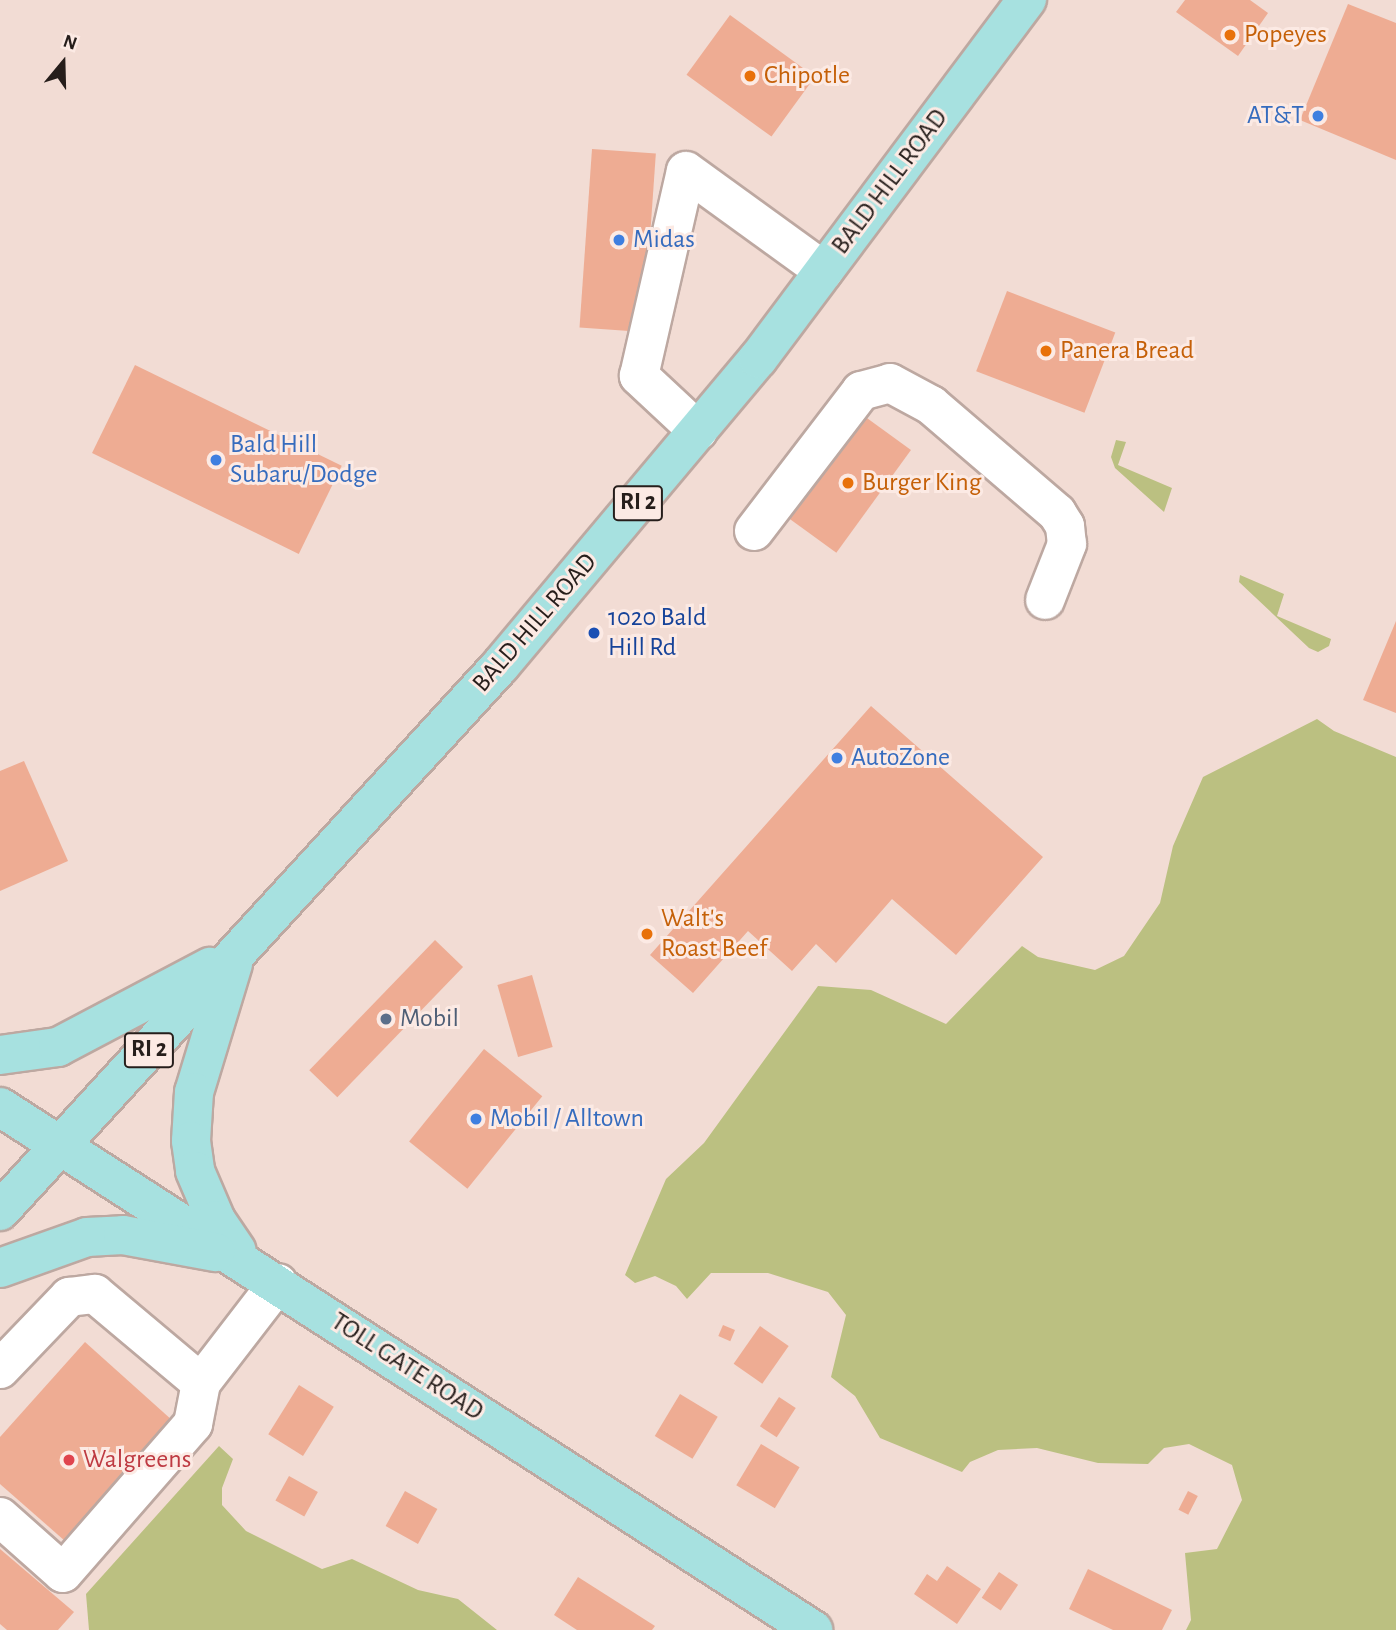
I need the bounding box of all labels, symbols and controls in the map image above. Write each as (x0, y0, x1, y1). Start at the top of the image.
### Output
place label: Popeyes (1244, 19, 1327, 51)
marker: Popeyes (1222, 27, 1238, 43)
north arrow (28, 28, 98, 98)
text: N (61, 32, 79, 54)
place label: Chipotle (764, 60, 850, 92)
marker: Chipotle (742, 68, 758, 84)
place label: AT&T (1247, 100, 1304, 132)
street label: BALD HILL ROAD (825, 103, 955, 261)
marker: AT&T (1310, 108, 1326, 124)
place label: Midas (633, 224, 695, 256)
marker: Midas (611, 232, 627, 248)
place label: Panera Bread (1060, 335, 1194, 367)
marker: Panera Bread (1038, 343, 1054, 359)
place label: Bald Hill Subaru/Dodge (230, 429, 377, 490)
marker: Bald Hill Subaru/Dodge (208, 452, 224, 468)
place label: Burger King (862, 467, 981, 499)
marker: Burger King (840, 475, 856, 491)
road number: RI 2 (612, 482, 664, 524)
street label: BALD HILL ROAD (466, 547, 604, 699)
place label: 1020 Bald Hill Rd (608, 602, 706, 664)
marker: 1020 Bald Hill Rd (586, 625, 602, 641)
place label: AutoZone (851, 742, 950, 774)
marker: AutoZone (829, 750, 845, 766)
place label: Walt's Roast Beef (661, 903, 767, 964)
marker: Walt's Roast Beef (639, 926, 655, 942)
place label: Mobil (400, 1003, 459, 1035)
marker: Mobil (378, 1011, 394, 1027)
road number: RI 2 (123, 1030, 175, 1070)
place label: Mobil / Alltown (490, 1103, 644, 1135)
marker: Mobil / Alltown (468, 1111, 484, 1127)
street label: TOLL GATE ROAD (325, 1306, 489, 1428)
place label: Walgreens (83, 1444, 191, 1476)
marker: Walgreens (61, 1452, 77, 1468)

